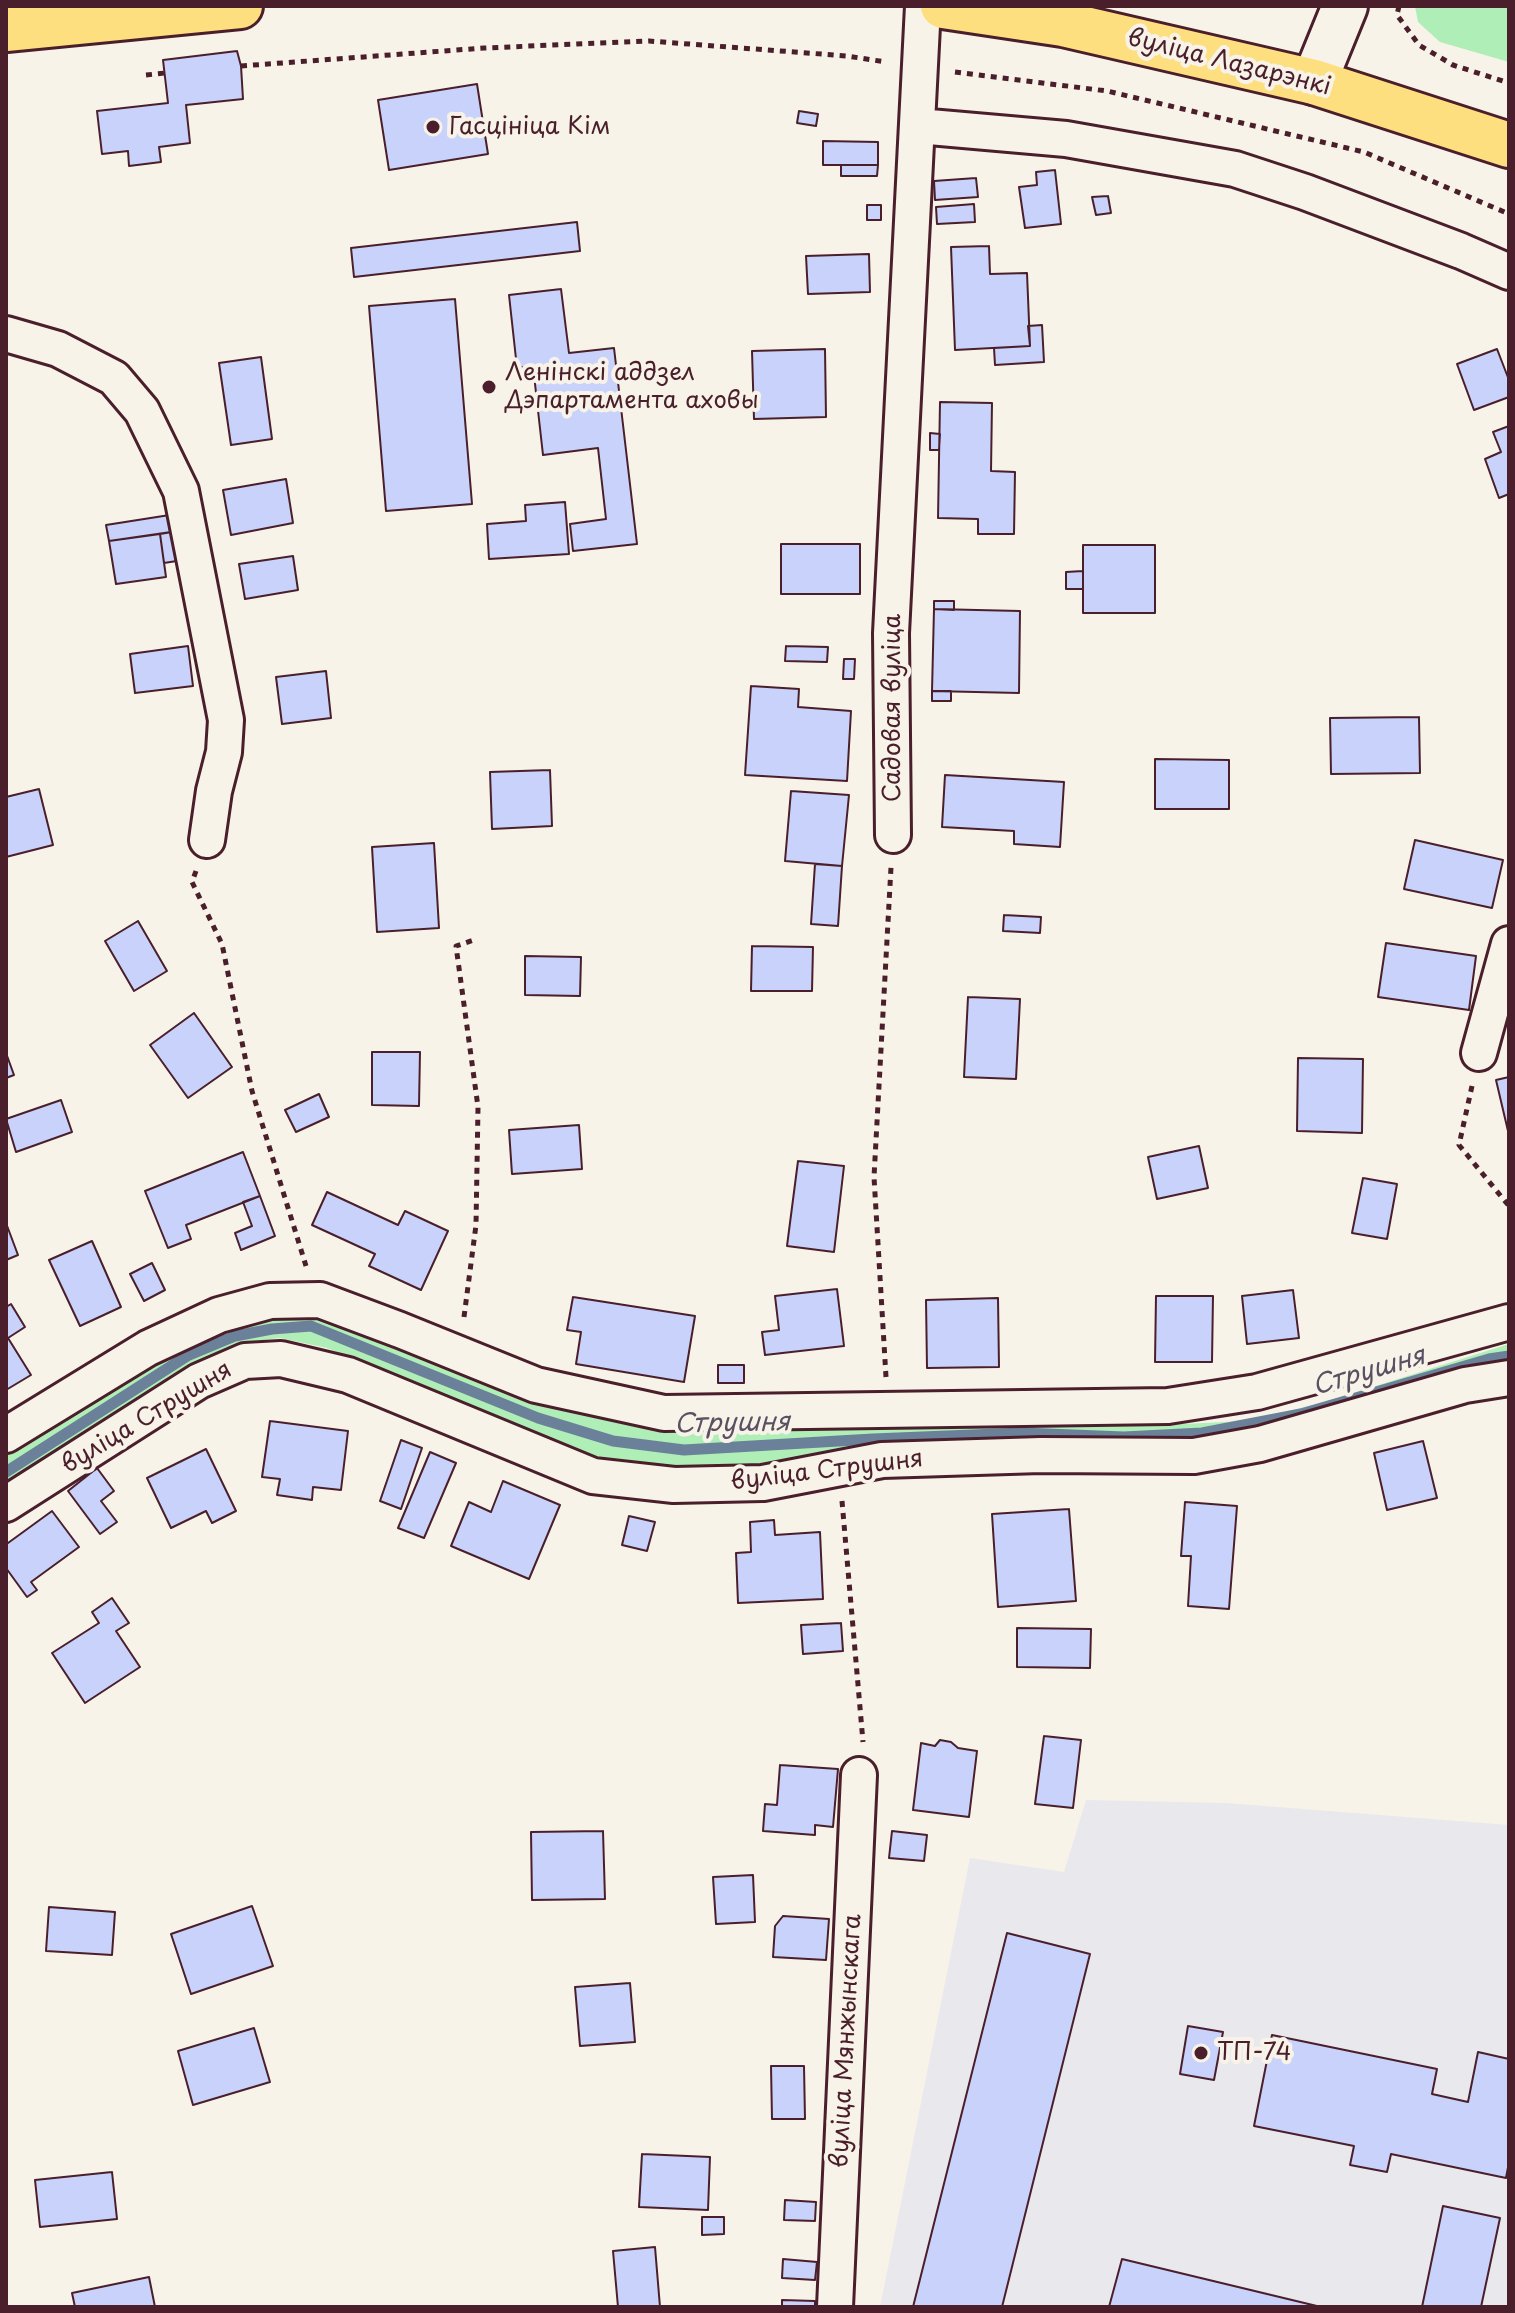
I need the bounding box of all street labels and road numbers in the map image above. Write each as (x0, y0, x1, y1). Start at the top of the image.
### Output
street label: вуліца Лазарэнкі (1124, 24, 1334, 102)
street label: Садовая вуліца (879, 614, 907, 802)
street label: вуліца Струшня (57, 1356, 237, 1480)
street label: вуліца Струшня (729, 1445, 925, 1497)
street label: вуліца Мянжынскага (826, 1913, 868, 2169)

